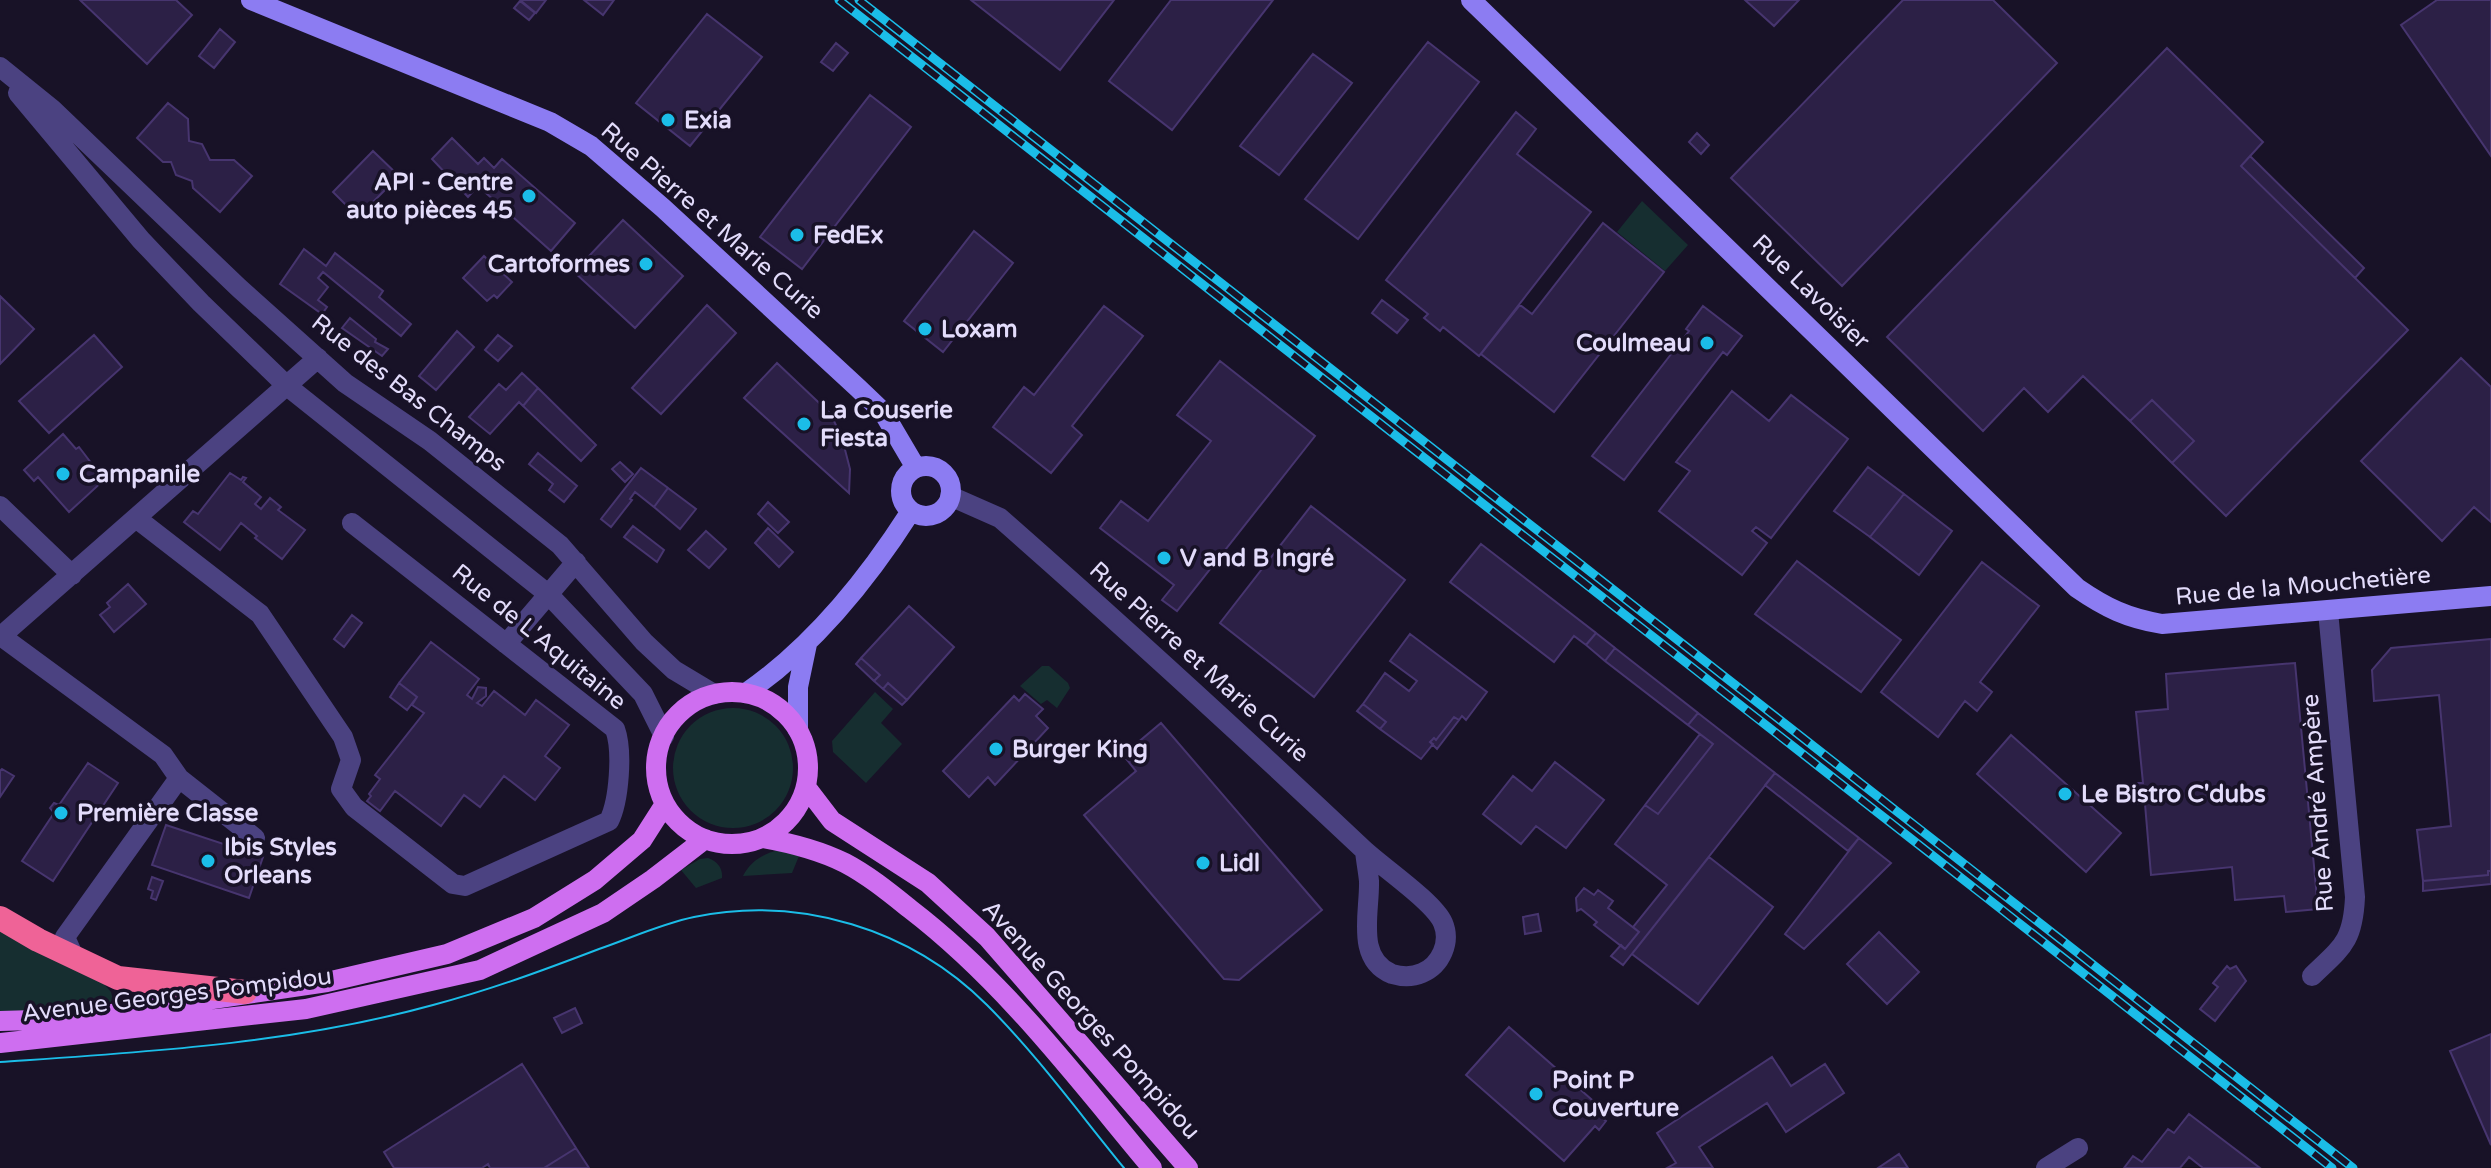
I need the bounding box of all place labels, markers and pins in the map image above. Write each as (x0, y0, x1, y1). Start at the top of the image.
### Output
place label: Exia (684, 106, 732, 135)
marker: Exia (659, 111, 677, 129)
place label: API - Centre auto pièces 45 (346, 168, 513, 225)
marker: API - Centre auto pièces 45 (520, 187, 538, 205)
place label: FedEx (813, 221, 883, 250)
marker: FedEx (788, 226, 806, 244)
place label: Cartoformes (488, 250, 630, 279)
marker: Cartoformes (637, 255, 655, 273)
place label: Loxam (941, 315, 1018, 344)
marker: Loxam (916, 320, 934, 338)
place label: Coulmeau (1576, 329, 1691, 358)
marker: Coulmeau (1698, 334, 1716, 352)
place label: La Couserie Fiesta (820, 396, 953, 453)
marker: La Couserie Fiesta (795, 415, 813, 433)
place label: Campanile (79, 460, 200, 489)
marker: Campanile (54, 465, 72, 483)
place label: V and B Ingré (1180, 544, 1334, 573)
marker: V and B Ingré (1155, 549, 1173, 567)
place label: Burger King (1012, 735, 1148, 764)
marker: Burger King (987, 740, 1005, 758)
place label: Le Bistro C'dubs (2081, 780, 2266, 809)
marker: Le Bistro C'dubs (2056, 785, 2074, 803)
place label: Première Classe (77, 799, 259, 828)
marker: Première Classe (52, 804, 70, 822)
place label: Ibis Styles Orleans (224, 833, 337, 890)
place label: Lidl (1219, 849, 1260, 878)
marker: Ibis Styles Orleans (199, 852, 217, 870)
marker: Lidl (1194, 854, 1212, 872)
place label: Point P Couverture (1552, 1066, 1679, 1123)
marker: Point P Couverture (1527, 1085, 1545, 1103)

